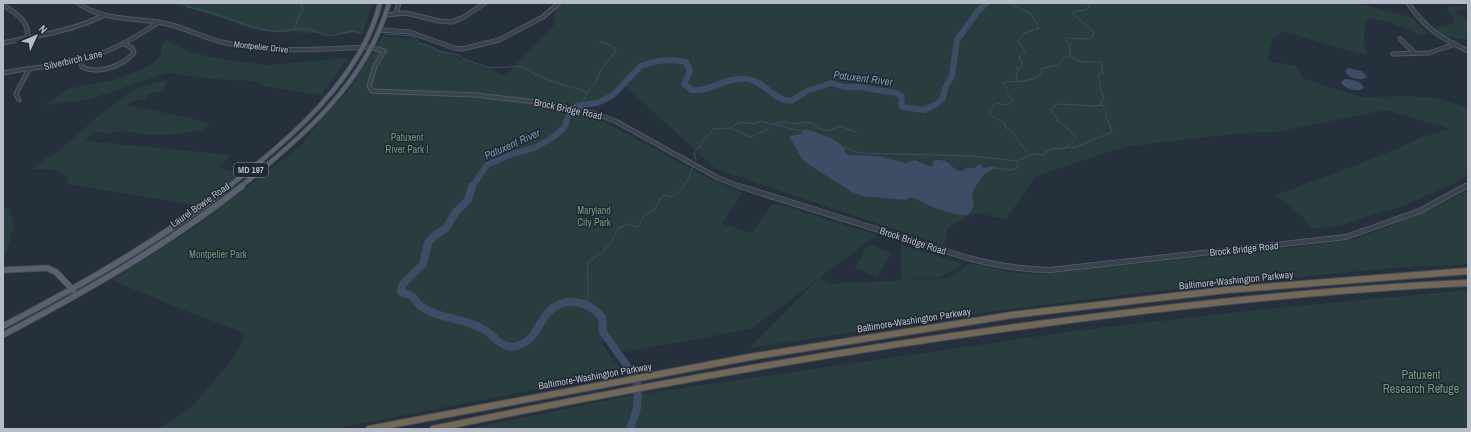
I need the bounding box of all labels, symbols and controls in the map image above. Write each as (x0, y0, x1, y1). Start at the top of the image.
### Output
north arrow (16, 16, 56, 56)
text: N (36, 22, 50, 36)
street label: Montpelier Drive (233, 38, 289, 56)
street label: Silverbirch Lane (42, 47, 104, 73)
water label: Patuxent River (833, 67, 894, 89)
street label: Brock Bridge Road (533, 95, 603, 123)
water label: Patuxent River (482, 125, 543, 163)
park label: Patuxent River Park I (385, 131, 429, 156)
road number: MD 197 (234, 163, 268, 177)
street label: Laurel Bowie Road (168, 180, 232, 230)
park label: Maryland City Park (577, 204, 612, 229)
street label: Brock Bridge Road (878, 224, 948, 258)
street label: Brock Bridge Road (1209, 239, 1279, 259)
park label: Montpelier Park (189, 248, 248, 261)
street label: Baltimore-Washington Parkway (1178, 267, 1295, 292)
street label: Baltimore-Washington Parkway (856, 304, 973, 335)
street label: Baltimore-Washington Parkway (537, 359, 654, 392)
park label: Patuxent Research Refuge (1383, 367, 1459, 397)

